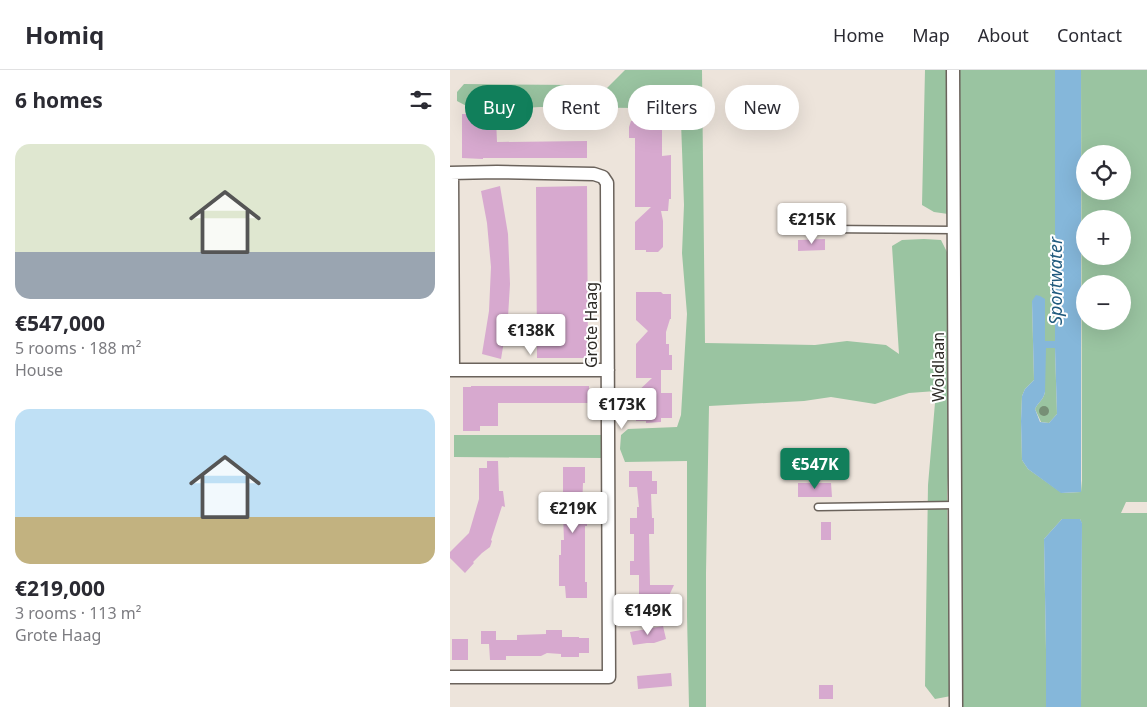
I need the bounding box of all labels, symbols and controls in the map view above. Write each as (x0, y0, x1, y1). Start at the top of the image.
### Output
text: Homiq (25, 18, 104, 51)
text: Home (833, 23, 884, 47)
text: Map (912, 23, 950, 47)
text: About (978, 23, 1029, 47)
text: Contact (1057, 23, 1122, 47)
chip: Buy (465, 85, 533, 130)
chip: Rent (543, 85, 618, 130)
chip: Filters (628, 85, 715, 130)
chip: New (725, 85, 799, 130)
text: 6 homes (15, 86, 103, 114)
icon: filters (407, 86, 435, 114)
map controls (1076, 145, 1131, 330)
button: locate (1076, 145, 1131, 200)
icon: home (180, 177, 270, 267)
pin: €215K (777, 202, 847, 245)
text: €215K (788, 208, 836, 230)
button: + (1076, 210, 1131, 265)
water label: Sportwater (1043, 236, 1067, 325)
button: − (1076, 275, 1131, 330)
street label: Grote Haag (580, 282, 602, 368)
text: €547,000 (15, 309, 105, 337)
pin: €138K (496, 314, 566, 356)
text: €138K (507, 319, 555, 341)
street label: Woldlaan (927, 332, 949, 402)
text: 5 rooms · 188 m² (15, 337, 141, 359)
text: House (15, 359, 63, 381)
pin: €173K (587, 388, 657, 430)
text: €173K (598, 393, 646, 415)
icon: home (180, 442, 270, 532)
pin: €547K (780, 448, 850, 490)
text: €547K (791, 453, 839, 475)
pin: €219K (538, 492, 608, 534)
text: €219K (549, 497, 597, 519)
text: €219,000 (15, 574, 105, 602)
pin: €149K (613, 594, 683, 636)
text: €149K (624, 599, 672, 621)
text: 3 rooms · 113 m² (15, 602, 141, 624)
text: Grote Haag (15, 624, 101, 646)

